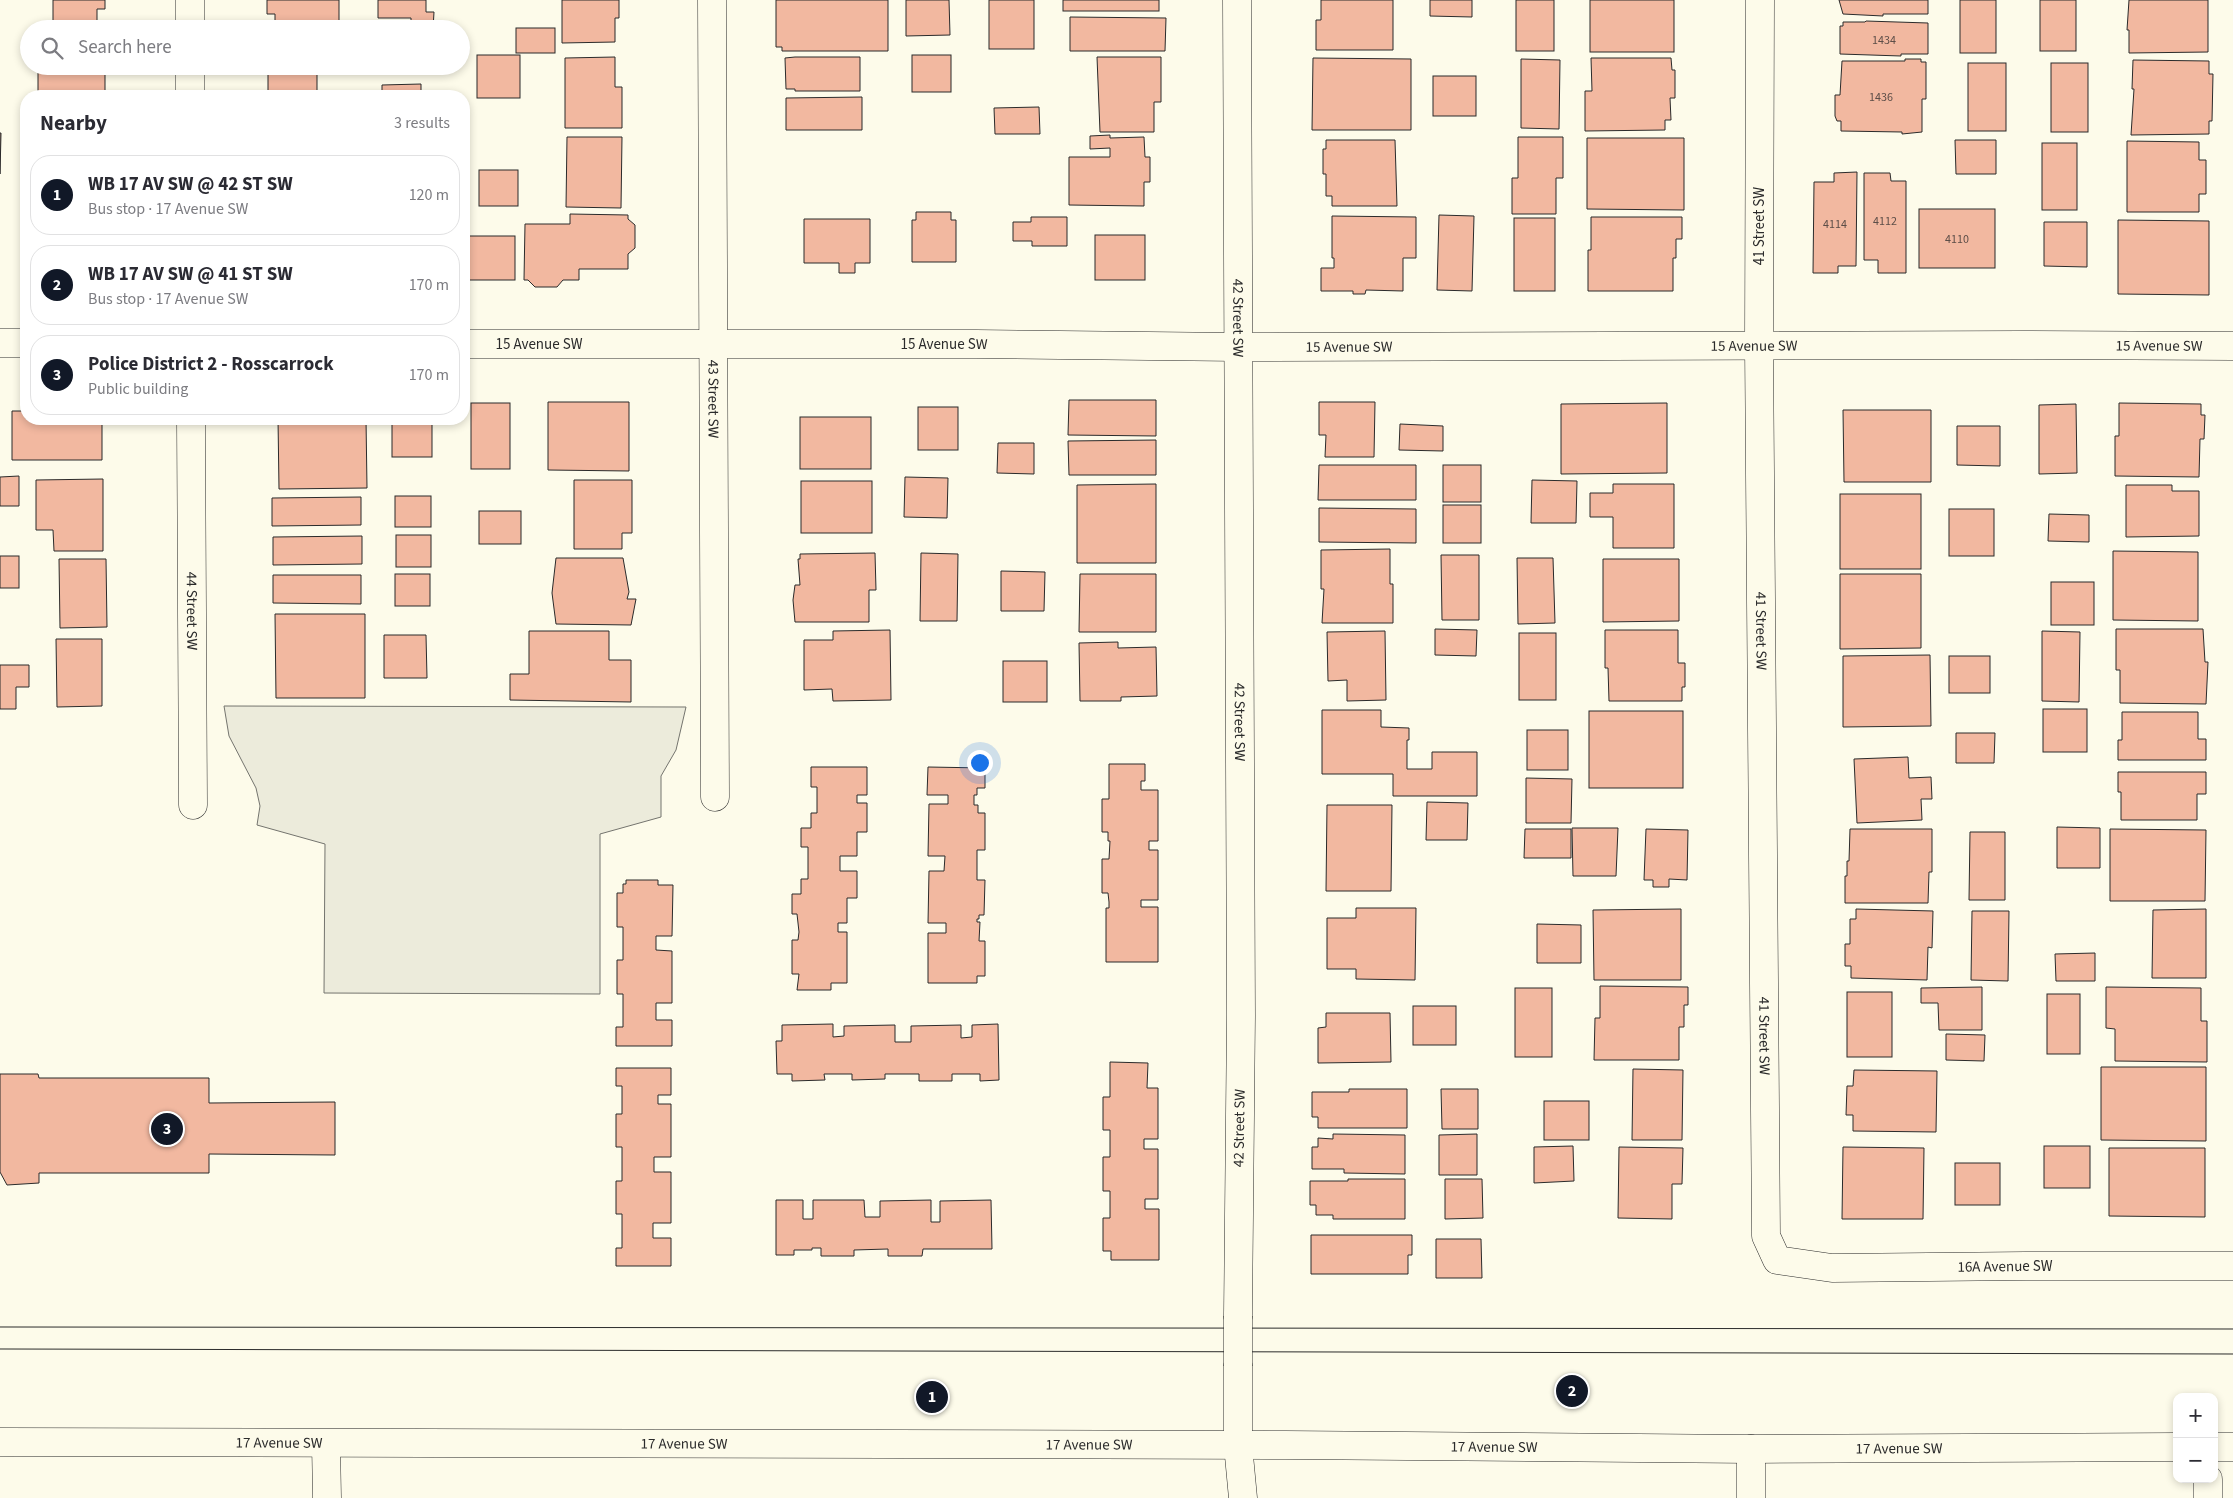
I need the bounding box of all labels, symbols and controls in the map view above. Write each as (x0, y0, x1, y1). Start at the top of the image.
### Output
search box (20, 20, 470, 75)
house number: 1434 (1872, 32, 1896, 49)
icon: search (38, 34, 66, 62)
text: Search here (78, 34, 172, 61)
house number: 1436 (1869, 89, 1893, 106)
text: Nearby (40, 108, 107, 138)
text: 3 results (394, 112, 450, 134)
text: WB 17 AV SW @ 42 ST SW (88, 171, 293, 198)
text: 1 (53, 184, 61, 206)
text: 120 m (409, 184, 449, 206)
street label: 41 Street SW (1749, 187, 1770, 265)
text: Bus stop · 17 Avenue SW (88, 198, 248, 220)
house number: 4112 (1873, 213, 1897, 230)
house number: 4114 (1823, 216, 1847, 233)
house number: 4110 (1945, 231, 1969, 248)
text: WB 17 AV SW @ 41 ST SW (88, 261, 293, 288)
text: 2 (53, 274, 61, 296)
text: 170 m (409, 274, 449, 296)
street label: 42 Street SW (1227, 279, 1248, 357)
text: Bus stop · 17 Avenue SW (88, 288, 248, 310)
street label: 15 Avenue SW (495, 334, 583, 355)
street label: 15 Avenue SW (900, 334, 988, 355)
street label: 15 Avenue SW (2115, 335, 2203, 357)
street label: 15 Avenue SW (1710, 336, 1798, 357)
street label: 15 Avenue SW (1305, 337, 1393, 358)
text: Police District 2 - Rosscarrock (88, 351, 334, 378)
street label: 43 Street SW (702, 360, 724, 438)
text: 3 (53, 364, 61, 386)
text: 170 m (409, 364, 449, 386)
text: Public building (88, 378, 188, 400)
street label: 44 Street SW (181, 572, 202, 650)
street label: 41 Street SW (1750, 592, 1772, 670)
street label: 42 Street SW (1229, 683, 1250, 761)
your location (967, 750, 993, 776)
street label: 41 Street SW (1753, 997, 1775, 1075)
street label: 42 Street SW (1228, 1088, 1251, 1167)
pin: 3 (151, 1110, 183, 1148)
street label: 16A Avenue SW (1957, 1256, 2053, 1278)
pin: 2 (1556, 1372, 1588, 1410)
pin: 1 (916, 1378, 948, 1416)
map controls (2173, 1393, 2218, 1483)
button: + (2173, 1393, 2218, 1438)
street label: 17 Avenue SW (235, 1433, 323, 1454)
street label: 17 Avenue SW (640, 1433, 728, 1455)
street label: 17 Avenue SW (1045, 1434, 1133, 1456)
street label: 17 Avenue SW (1450, 1436, 1538, 1458)
street label: 17 Avenue SW (1855, 1438, 1943, 1460)
button: − (2173, 1438, 2218, 1483)

